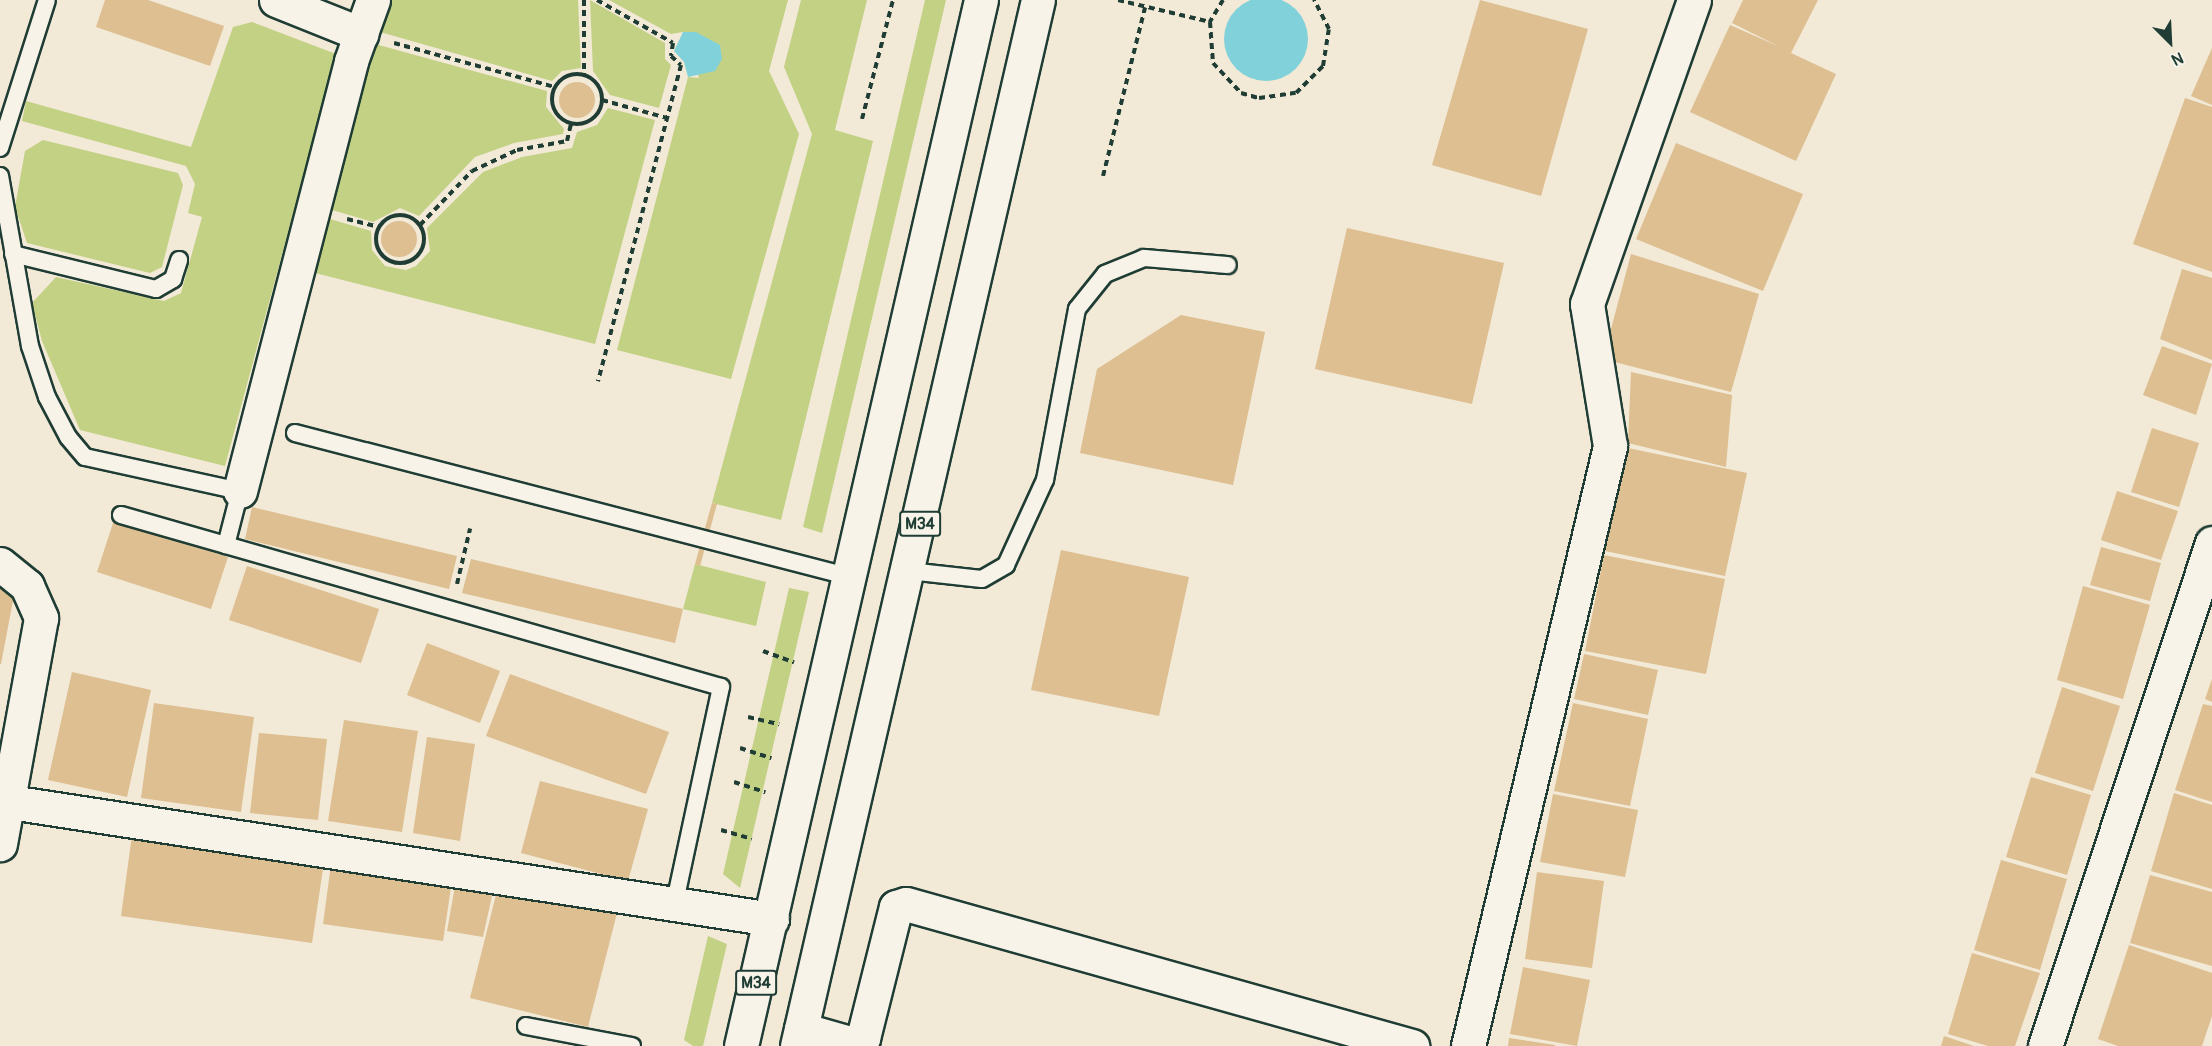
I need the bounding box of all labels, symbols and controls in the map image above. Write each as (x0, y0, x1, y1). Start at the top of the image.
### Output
north arrow (2140, 12, 2200, 72)
text: N (2168, 47, 2186, 70)
road number: M34 (899, 511, 941, 537)
road number: M34 (735, 970, 777, 996)

